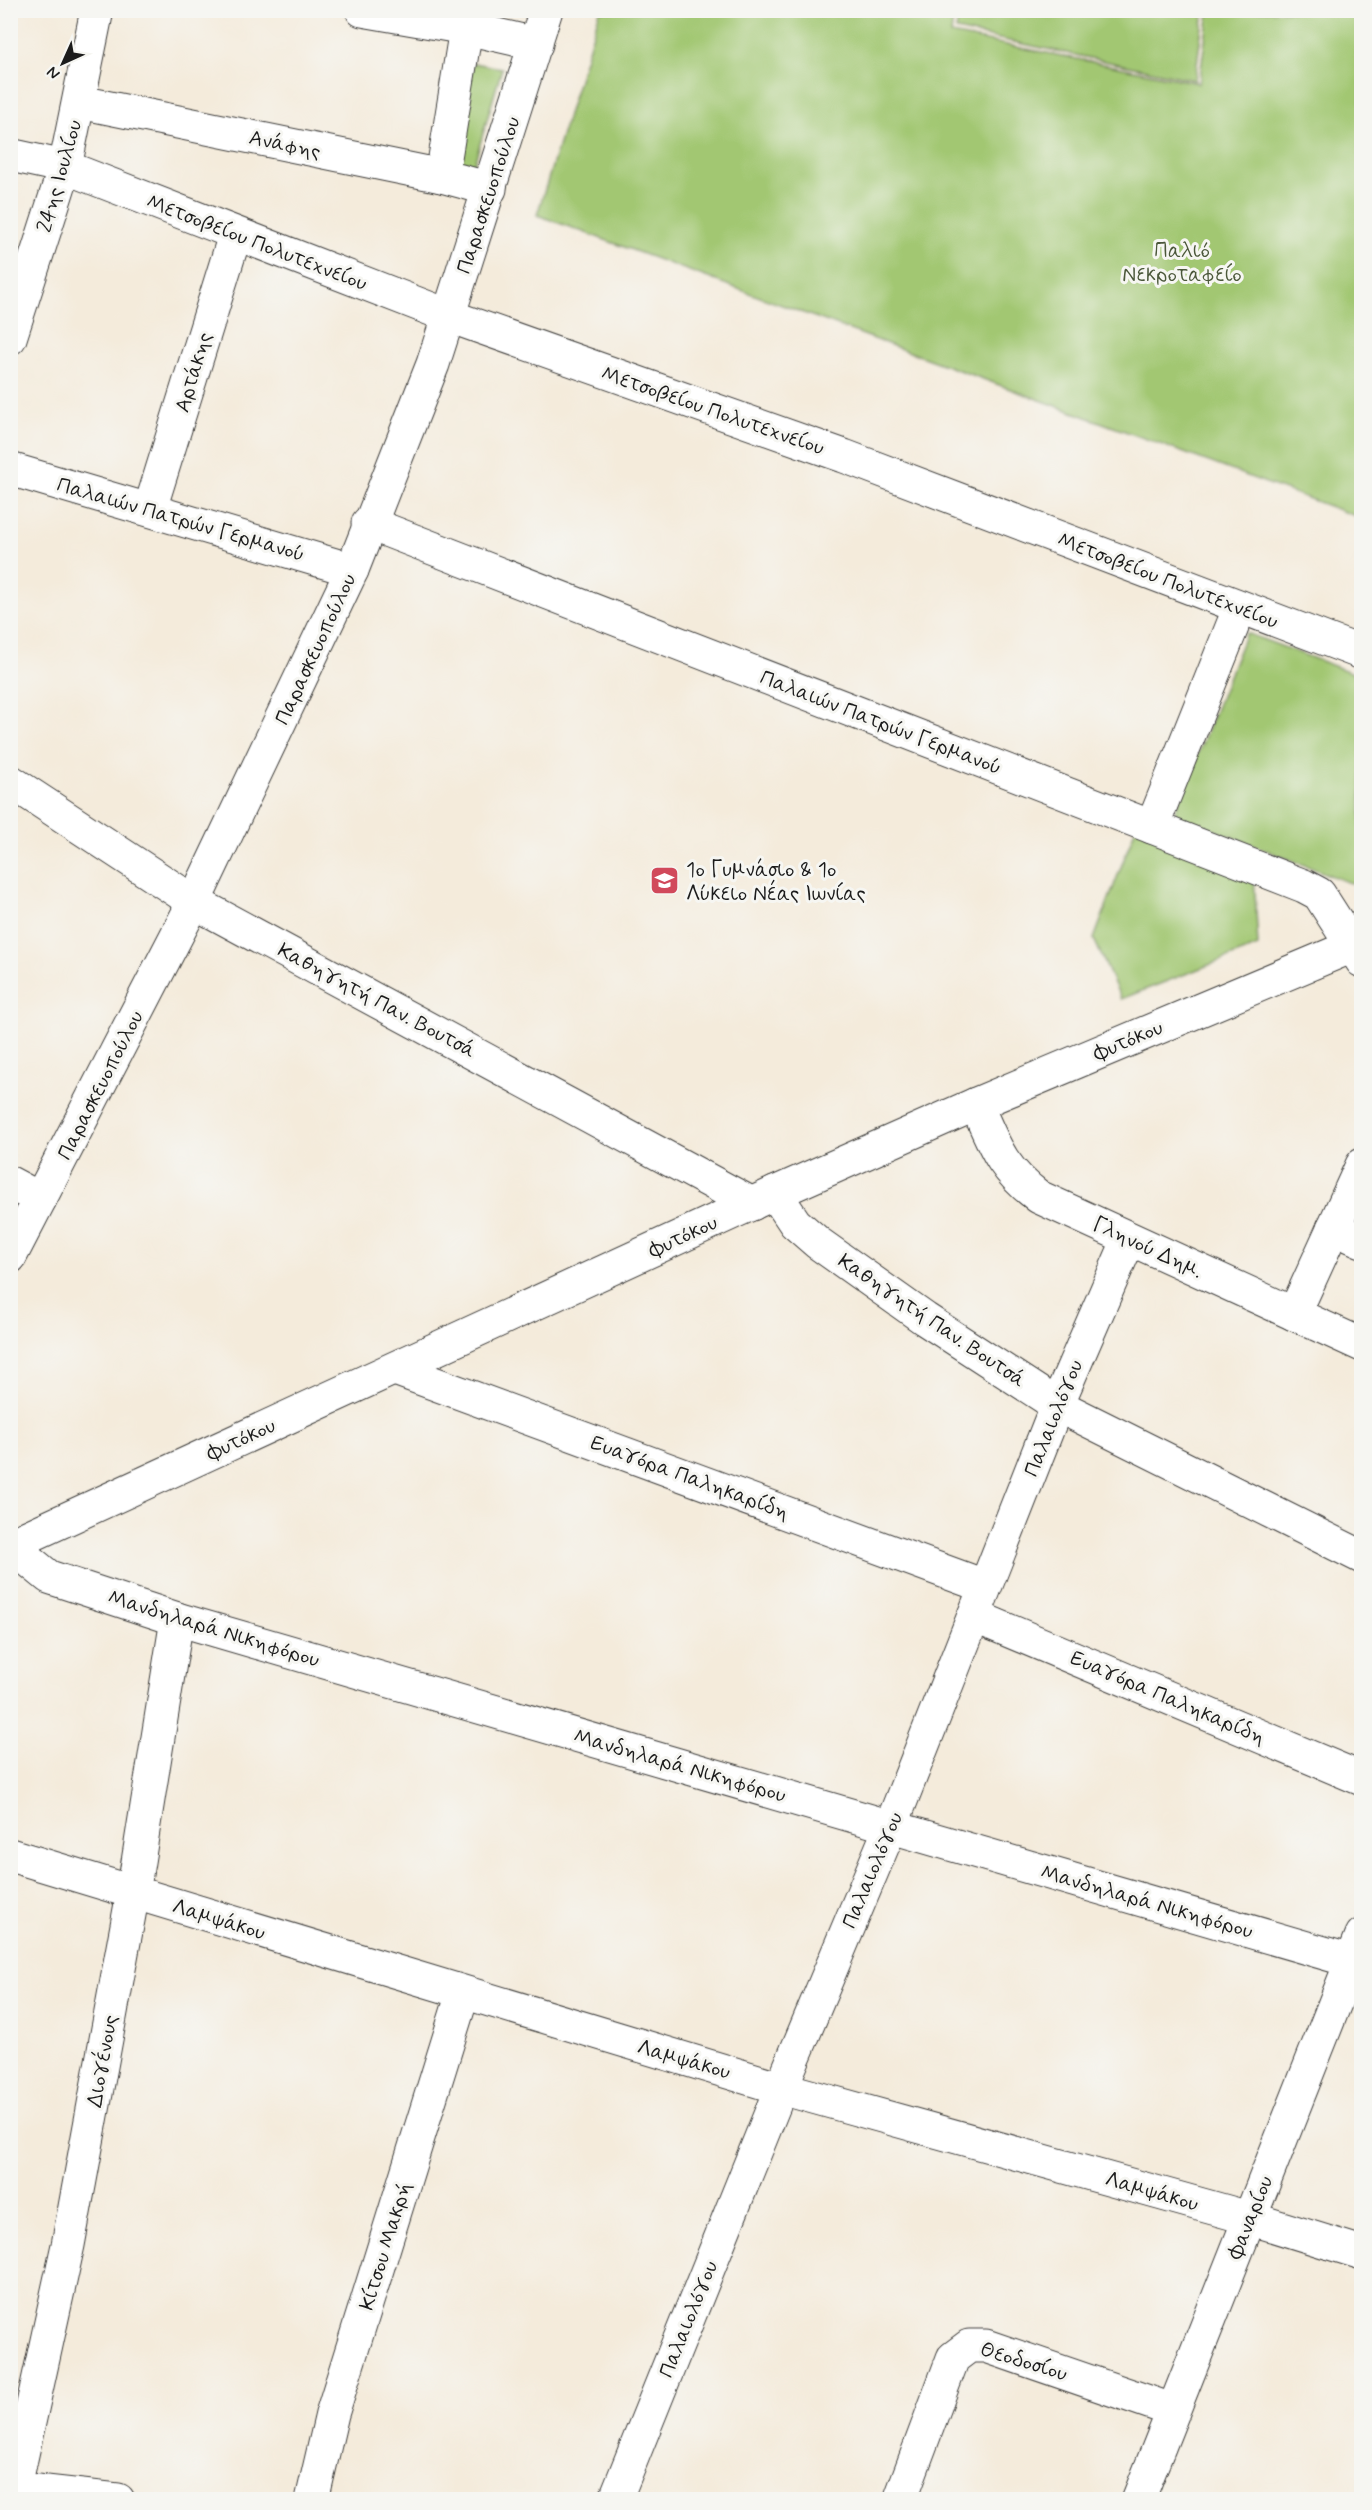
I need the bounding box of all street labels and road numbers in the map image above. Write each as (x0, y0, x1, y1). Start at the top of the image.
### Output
street label: Παρασκευοπούλου (450, 113, 528, 278)
street label: 24ης Ιουλίου (31, 117, 89, 236)
street label: Ανάφης (246, 124, 323, 166)
street label: Μετσοβείου Πολυτεχνείου (142, 188, 371, 298)
street label: Αρτάκης (169, 329, 219, 416)
street label: Μετσοβείου Πολυτεχνείου (597, 360, 828, 462)
street label: Παλαιών Πατρών Γερμανού (53, 471, 308, 569)
street label: Μετσοβείου Πολυτεχνείου (1053, 526, 1282, 636)
street label: Παρασκευοπούλου (269, 569, 363, 730)
street label: Παλαιών Πατρών Γερμανού (756, 664, 1005, 782)
street label: Καθηγητή Παν. Βουτσά (272, 937, 481, 1065)
street label: Παρασκευοπούλου (51, 1006, 151, 1165)
street label: Φυτόκου (1088, 1014, 1167, 1068)
street label: Φυτόκου (644, 1209, 722, 1265)
street label: Γληνού Δημ. (1088, 1210, 1207, 1286)
street label: Καθηγητή Παν. Βουτσά (832, 1247, 1031, 1394)
street label: Παλαιολόγου (1018, 1356, 1090, 1481)
street label: Φυτόκου (202, 1412, 280, 1468)
street label: Ευαγόρα Παληκαρίδη (587, 1429, 793, 1527)
street label: Μανδηλαρά Νικηφόρου (105, 1583, 323, 1674)
street label: Ευαγόρα Παληκαρίδη (1066, 1644, 1269, 1752)
street label: Μανδηλαρά Νικηφόρου (570, 1722, 789, 1810)
street label: Παλαιολόγου (836, 1808, 910, 1933)
street label: Μανδηλαρά Νικηφόρου (1037, 1858, 1256, 1946)
street label: Λαμψάκου (169, 1893, 269, 1947)
street label: Διογένους (80, 2013, 125, 2110)
street label: Λαμψάκου (634, 2033, 734, 2087)
street label: Λαμψάκου (1102, 2165, 1202, 2219)
street label: Φαναρίου (1221, 2172, 1280, 2264)
street label: Κίτσου Μακρή (353, 2179, 419, 2314)
street label: Παλαιολόγου (653, 2257, 725, 2382)
street label: Θεοδοσίου (977, 2335, 1071, 2388)

